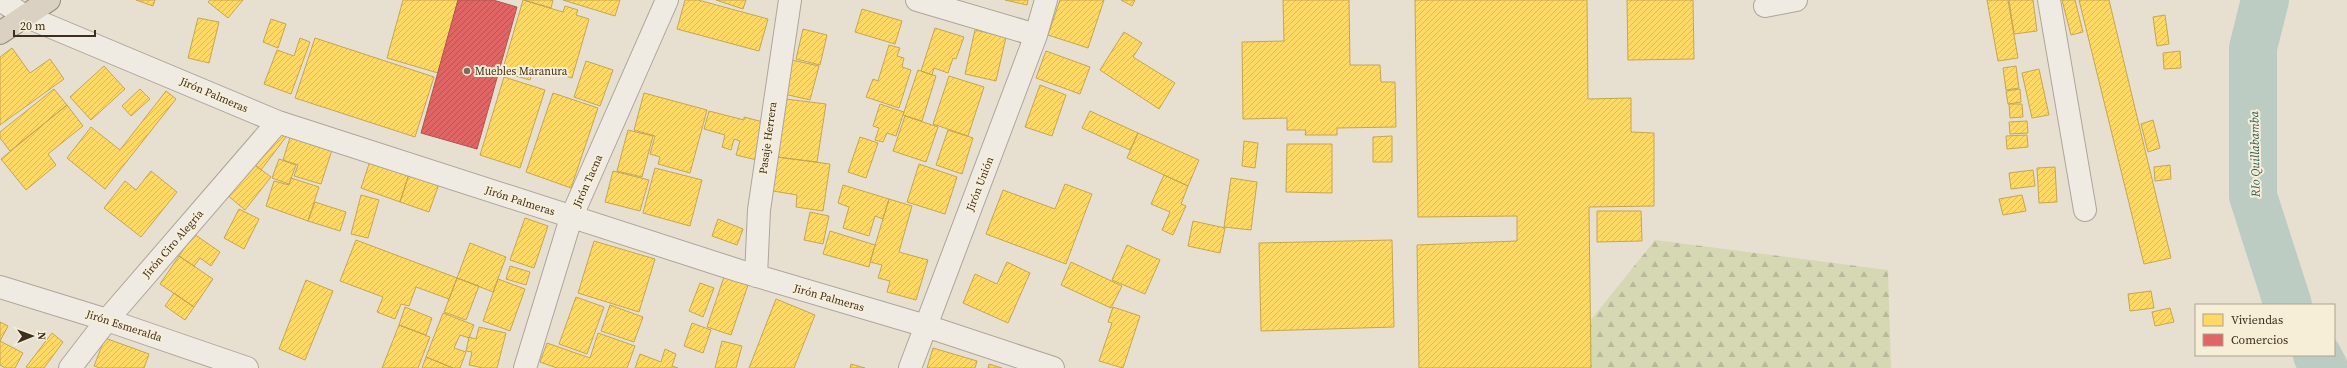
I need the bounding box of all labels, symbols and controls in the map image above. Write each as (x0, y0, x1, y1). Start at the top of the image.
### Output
scale bar (14, 12, 95, 38)
text: 20 m (20, 18, 46, 34)
place label: Muebles Maranura (475, 64, 568, 79)
marker: Muebles Maranura (462, 66, 472, 76)
street label: Jirón Palmeras (177, 73, 251, 116)
street label: Pasaje Herrera (756, 101, 781, 175)
water label: RIo Quillabamba (2246, 110, 2264, 198)
street label: Jirón Tacna (569, 152, 606, 211)
street label: Jirón Unión (962, 154, 997, 214)
street label: Jirón Palmeras (482, 182, 557, 219)
street label: Jirón Ciro Alegría (139, 206, 207, 282)
street label: Jirón Palmeras (791, 280, 866, 315)
legend (2195, 304, 2335, 356)
street label: Jirón Esmeralda (83, 306, 164, 345)
text: Viviendas (2231, 312, 2283, 328)
north arrow (12, 316, 52, 356)
text: N (34, 332, 49, 340)
text: Comercios (2231, 332, 2288, 348)

